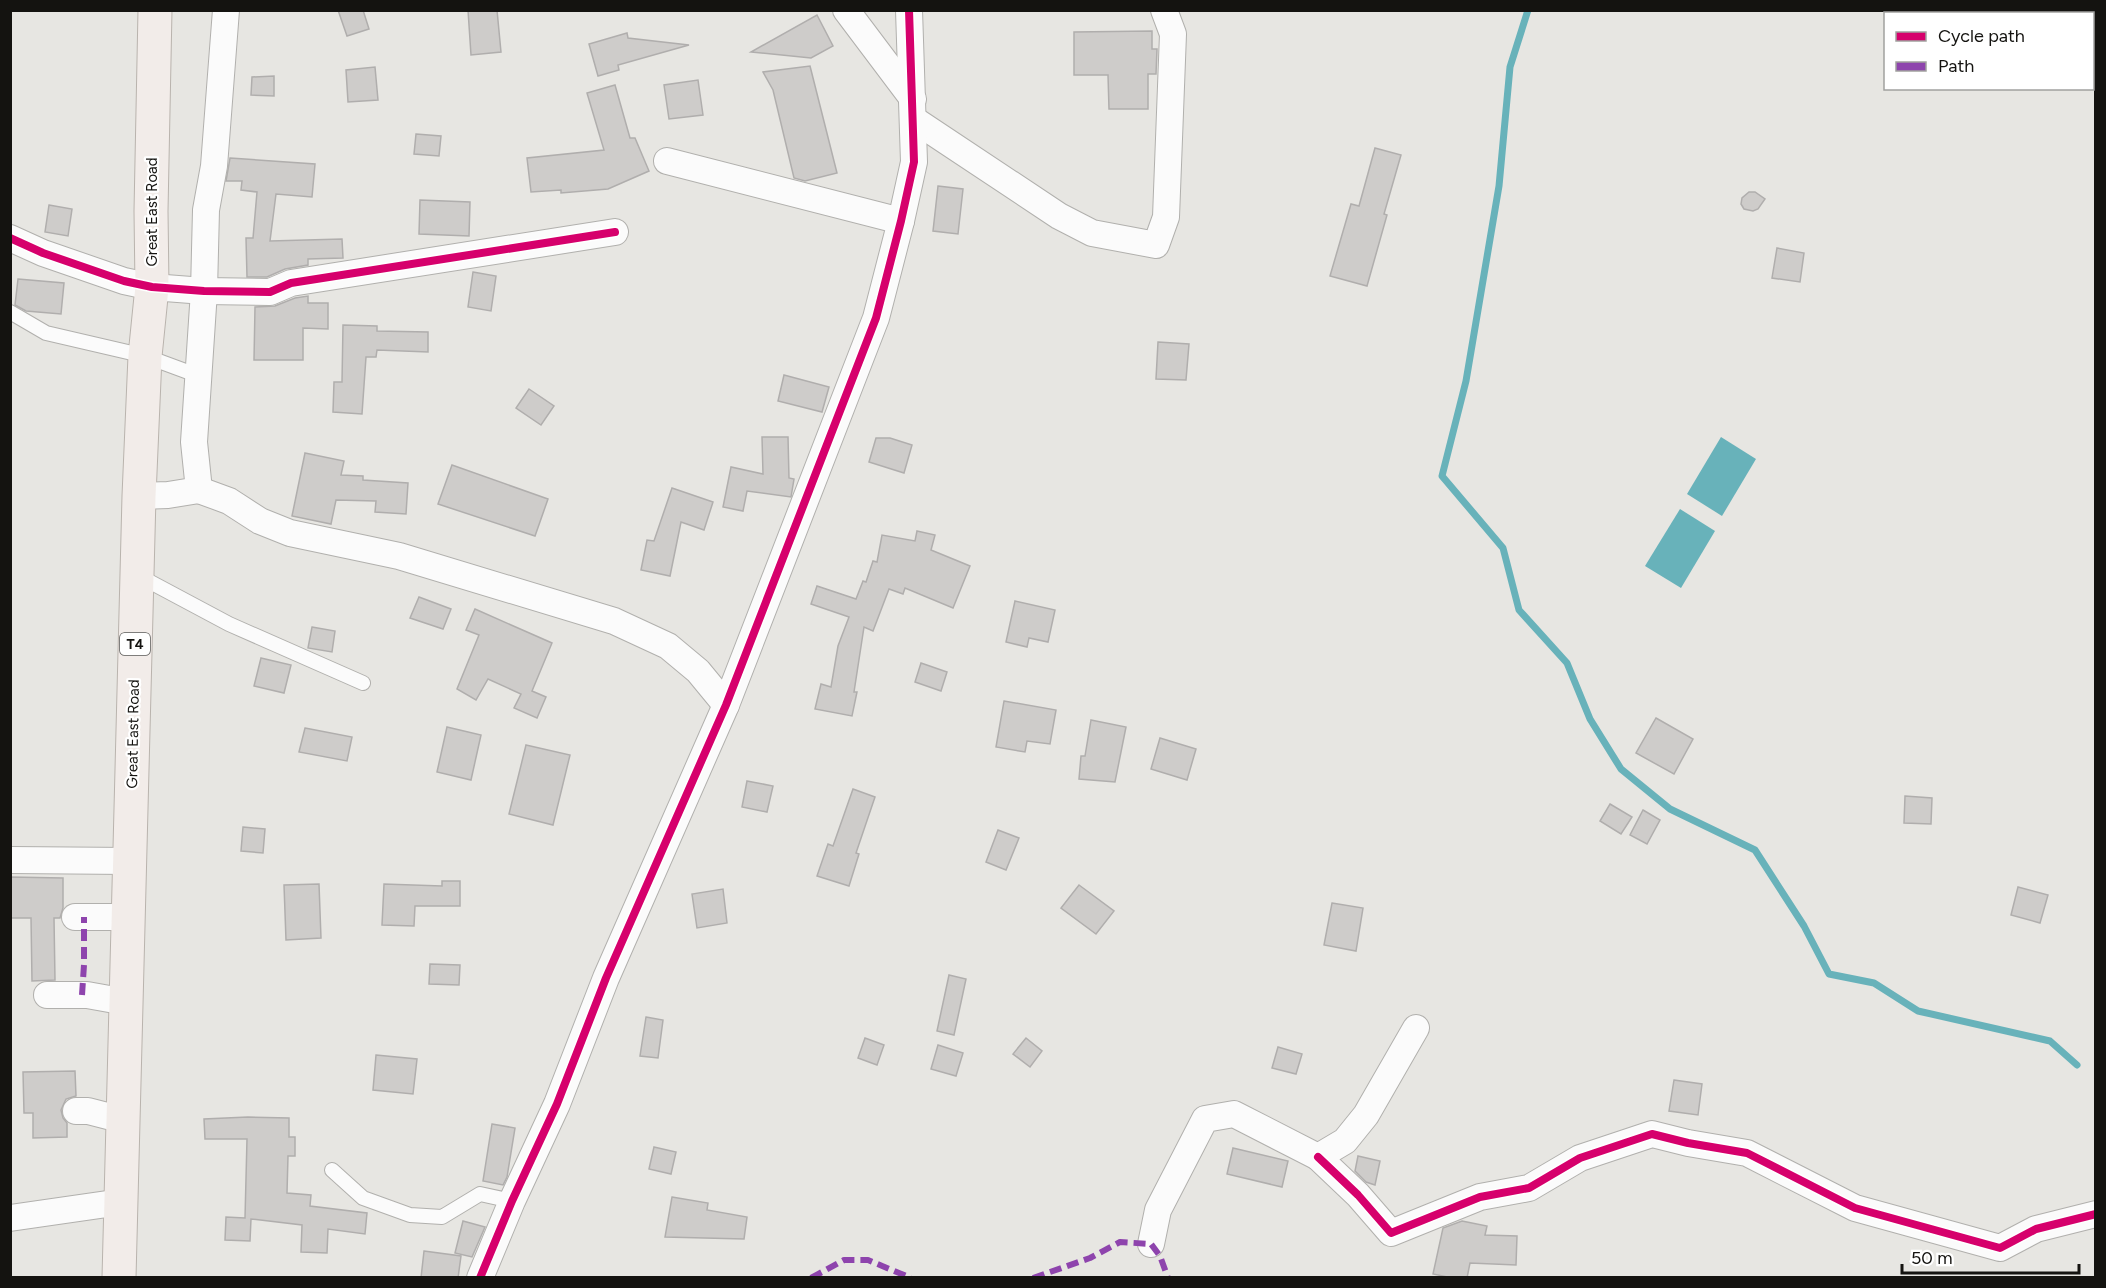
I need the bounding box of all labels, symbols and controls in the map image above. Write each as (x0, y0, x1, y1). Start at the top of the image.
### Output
legend (1884, 12, 2094, 90)
text: Cycle path (1938, 25, 2025, 47)
text: Path (1938, 55, 1974, 77)
street label: Great East Road (143, 157, 161, 267)
road number: T4 (120, 633, 150, 655)
street label: Great East Road (123, 679, 143, 789)
scale bar (1902, 1237, 2079, 1275)
text: 50 m (1911, 1247, 1953, 1269)

